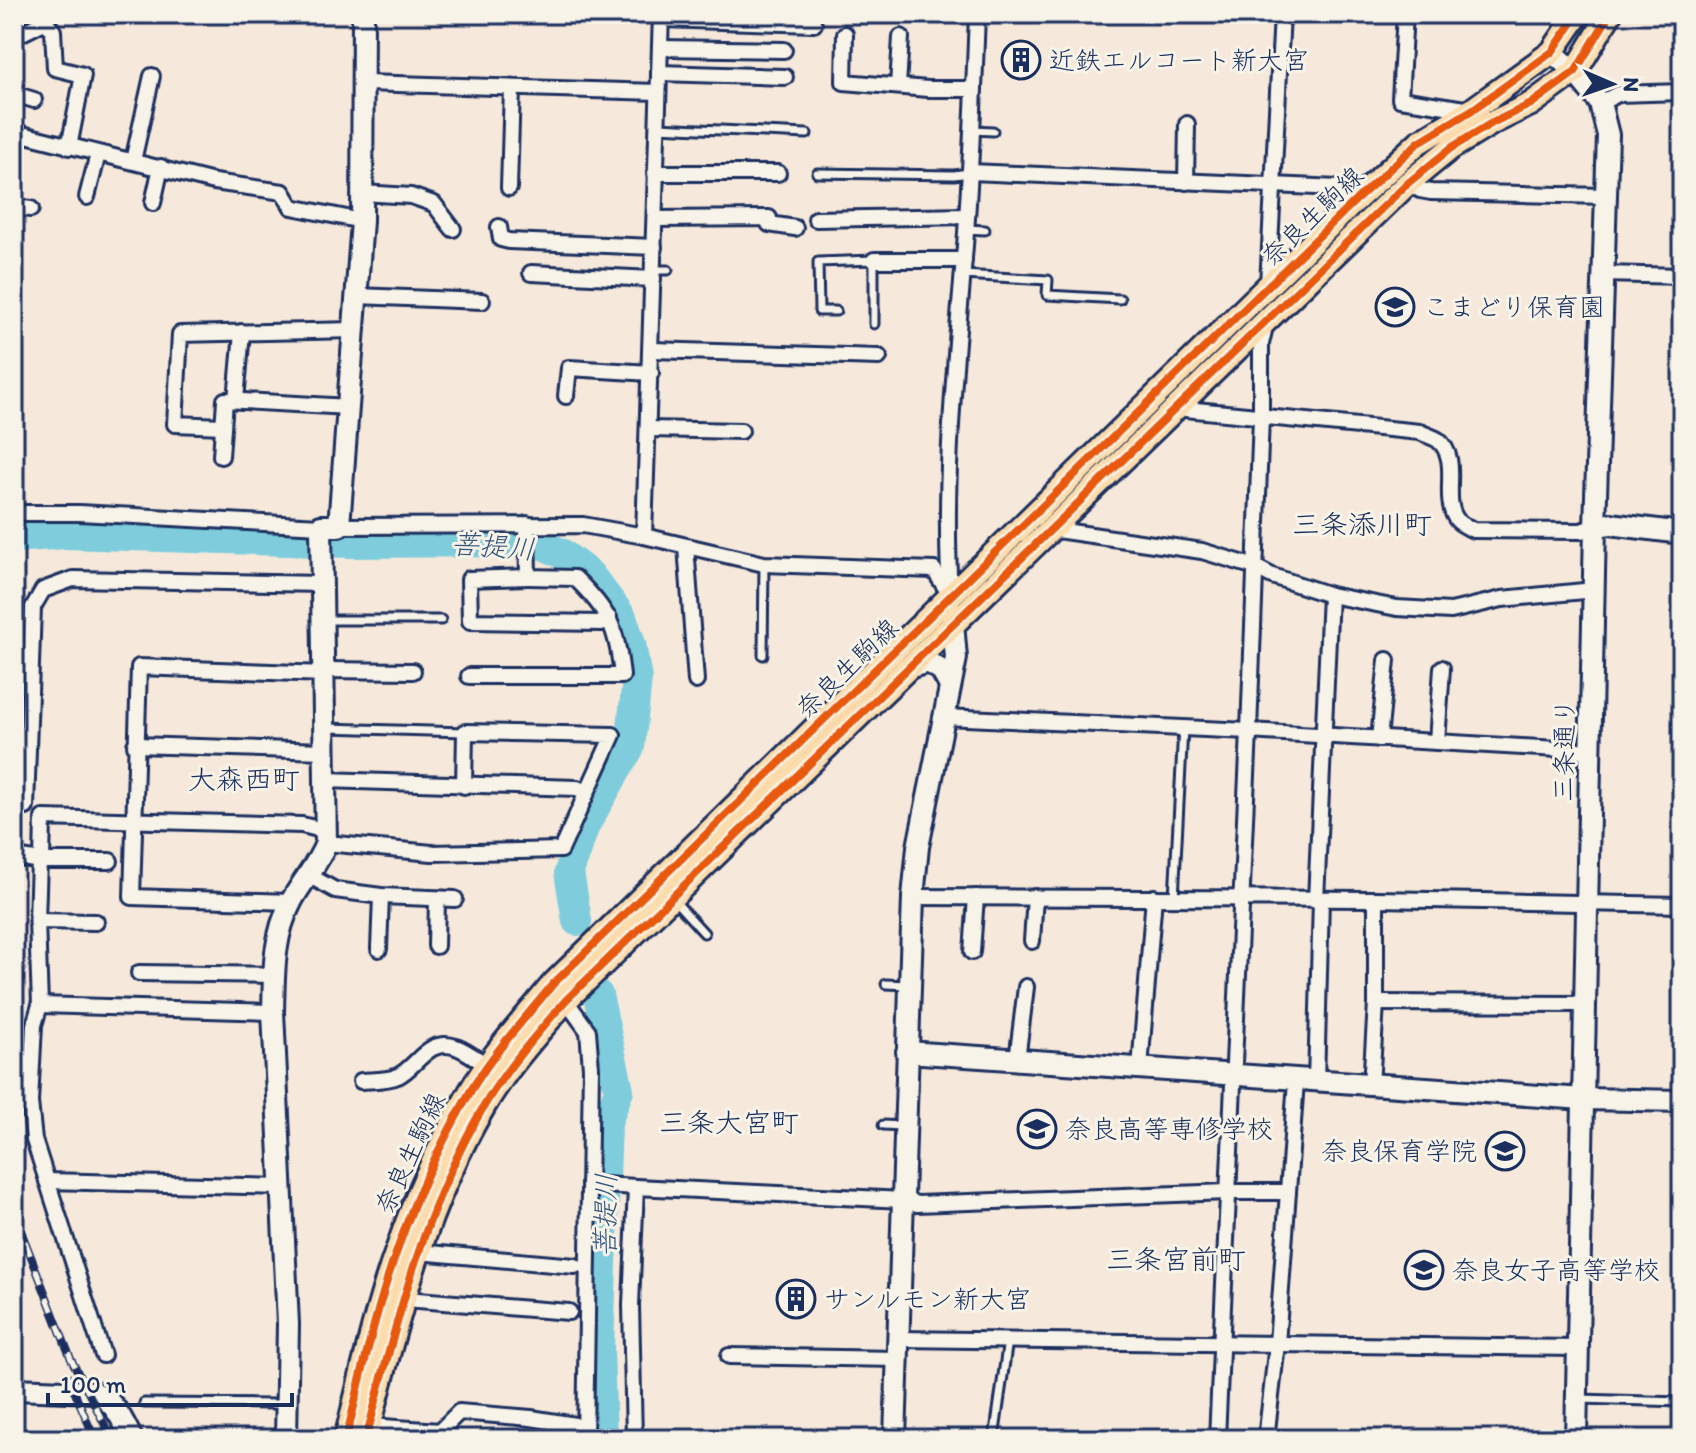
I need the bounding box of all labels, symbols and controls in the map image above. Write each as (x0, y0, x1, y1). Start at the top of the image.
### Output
building icon: 近鉄エルコート新大宮 (1000, 39, 1042, 81)
place label: 近鉄エルコート新大宮 (1049, 44, 1309, 76)
north arrow (1572, 44, 1652, 124)
text: N (1618, 77, 1645, 93)
street label: 奈良生駒線 (1254, 159, 1370, 273)
school or university icon: こまどり保育園 (1374, 286, 1416, 328)
place label: こまどり保育園 (1423, 291, 1605, 323)
district label: 三条添川町 (1292, 507, 1432, 541)
water label: 菩提川 (450, 526, 536, 566)
street label: 奈良生駒線 (789, 611, 905, 725)
street label: 三条通り (1547, 698, 1581, 802)
district label: 大森西町 (188, 762, 300, 796)
street label: 奈良生駒線 (368, 1087, 452, 1219)
district label: 三条大宮町 (659, 1105, 799, 1139)
school or university icon: 奈良高等専修学校 (1016, 1108, 1058, 1150)
place label: 奈良高等専修学校 (1065, 1113, 1273, 1145)
school or university icon: 奈良保育学院 (1484, 1130, 1526, 1172)
place label: 奈良保育学院 (1321, 1135, 1477, 1167)
water label: 菩提川 (587, 1173, 623, 1257)
district label: 三条宮前町 (1106, 1242, 1246, 1276)
school or university icon: 奈良女子高等学校 (1403, 1249, 1445, 1291)
place label: 奈良女子高等学校 (1452, 1254, 1660, 1286)
building icon: サンルモン新大宮 (775, 1278, 817, 1320)
place label: サンルモン新大宮 (824, 1283, 1031, 1315)
scale bar (48, 1357, 292, 1407)
text: 100 m (60, 1370, 126, 1399)

